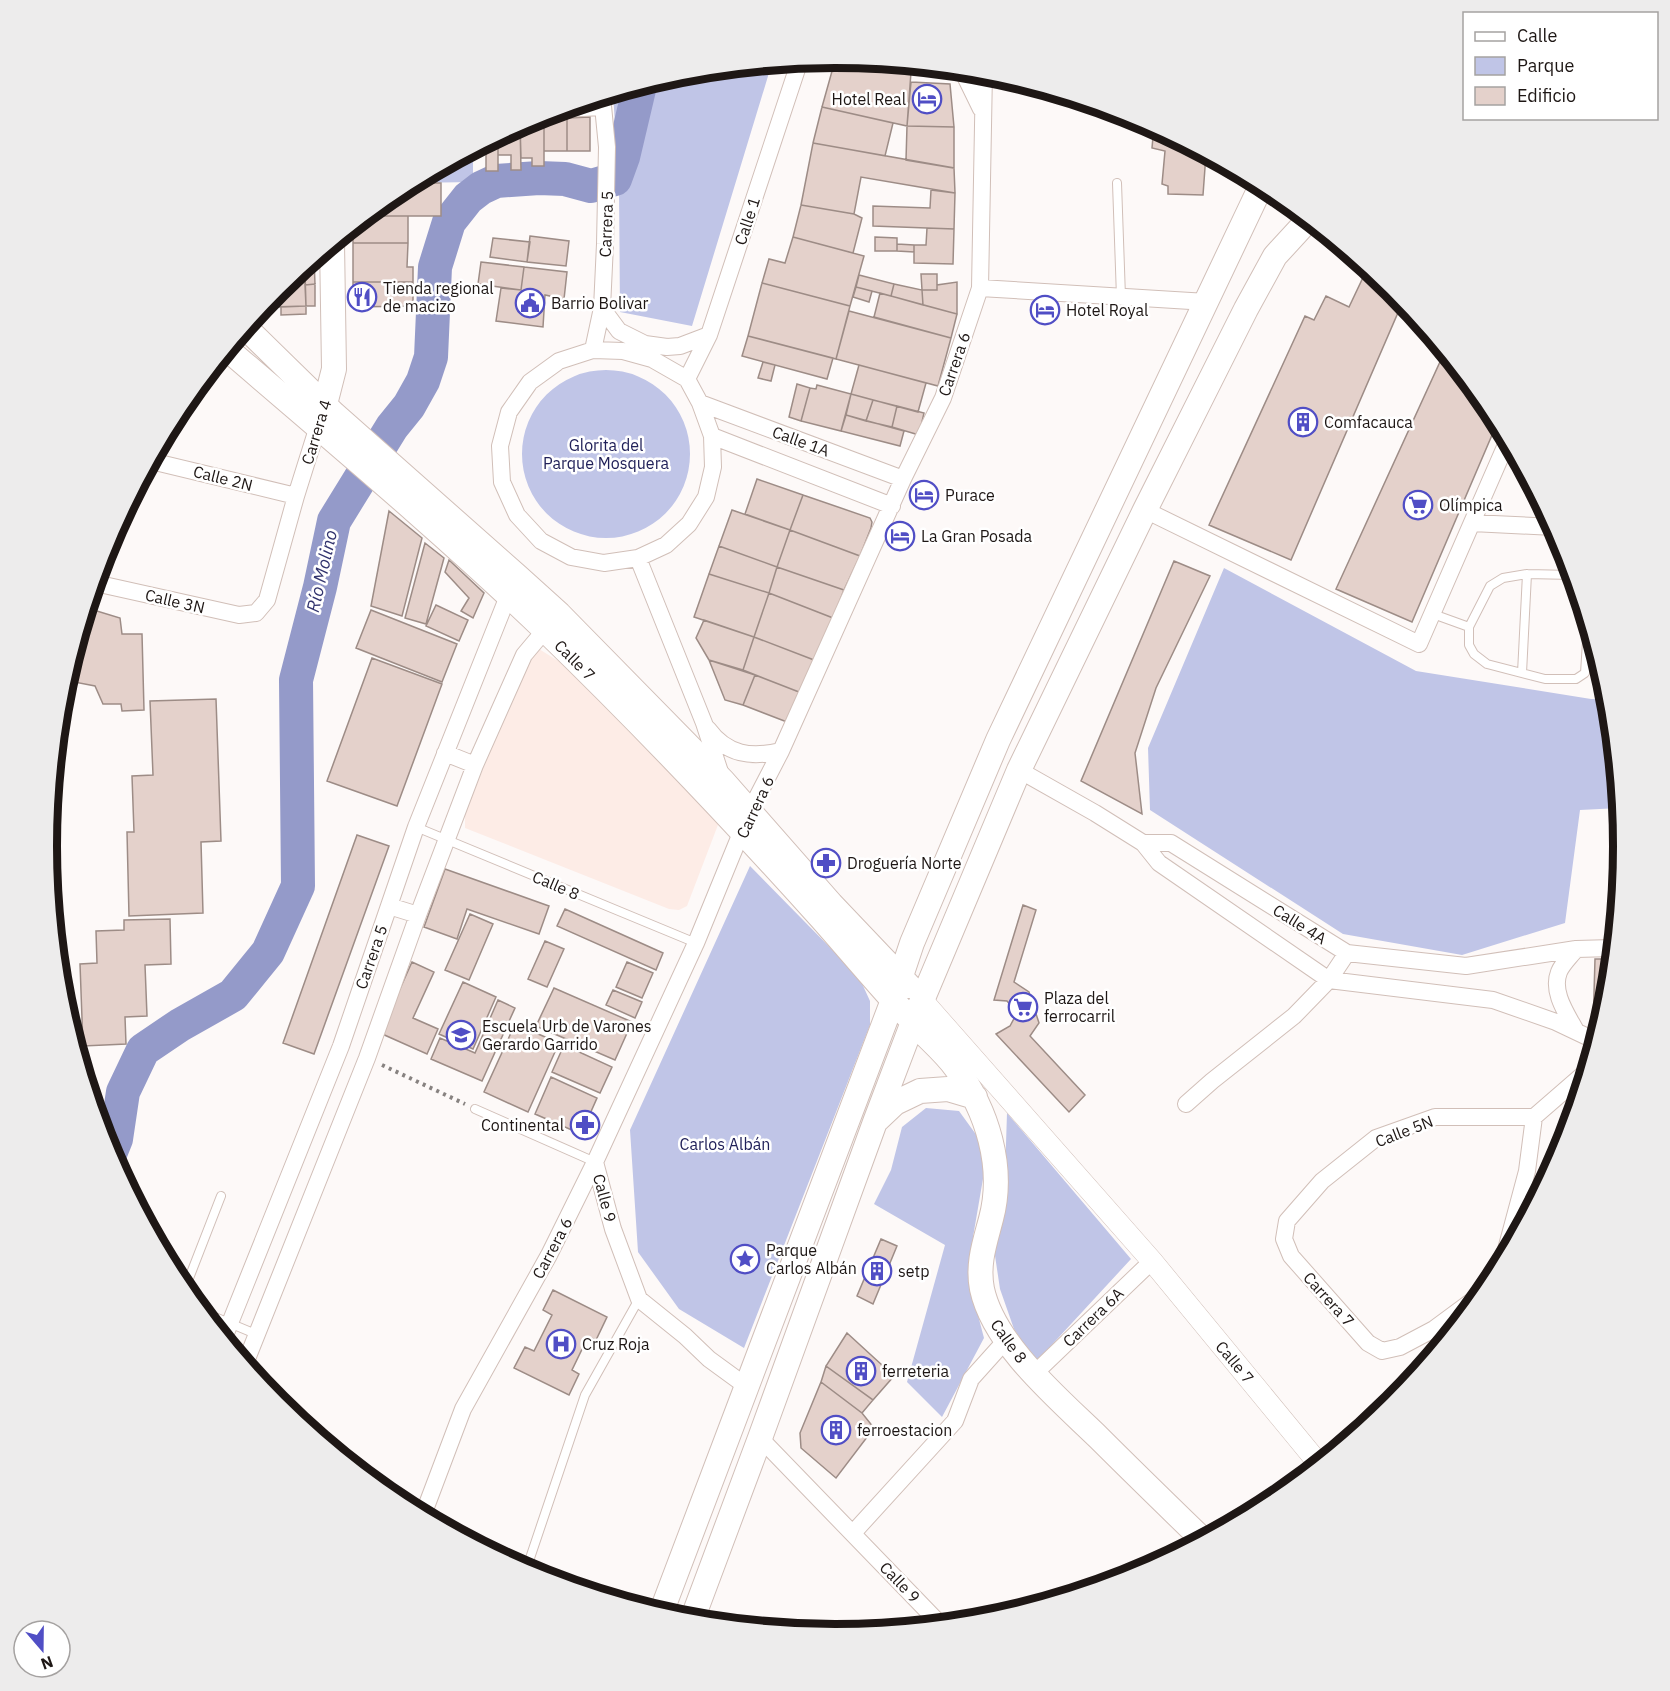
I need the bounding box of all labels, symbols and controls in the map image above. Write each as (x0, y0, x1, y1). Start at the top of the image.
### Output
legend (1463, 12, 1658, 120)
text: Calle (1517, 24, 1557, 47)
text: Parque (1517, 54, 1575, 77)
hotel icon: Hotel Real (911, 83, 943, 115)
text: Edificio (1517, 84, 1576, 107)
place label: Hotel Real (832, 89, 906, 109)
street label: Carrera 5 (595, 190, 617, 258)
street label: Calle 1 (730, 194, 764, 248)
place label: Tienda regional de macizo (383, 278, 494, 316)
restaurant icon: Tienda regional de macizo (346, 281, 378, 313)
public building icon: Barrio Bolivar (514, 287, 546, 319)
place label: Barrio Bolivar (551, 293, 649, 313)
hotel icon: Hotel Royal (1029, 294, 1061, 326)
place label: Hotel Royal (1066, 300, 1148, 320)
street label: Carrera 6 (934, 329, 974, 399)
street label: Carrera 4 (297, 397, 335, 467)
building icon: Comfacauca (1287, 406, 1319, 438)
place label: Comfacauca (1324, 412, 1413, 432)
street label: Calle 1A (770, 421, 832, 461)
park label: Glorita del Parque Mosquera (543, 435, 669, 473)
street label: Calle 2N (191, 461, 255, 495)
hotel icon: Purace (908, 479, 940, 511)
place label: Purace (945, 485, 995, 505)
supermarket icon: Olímpica (1402, 489, 1434, 521)
place label: Olímpica (1439, 495, 1503, 515)
hotel icon: La Gran Posada (884, 520, 916, 552)
place label: La Gran Posada (921, 526, 1033, 546)
water label: Río Molino (301, 527, 342, 614)
street label: Calle 3N (143, 584, 207, 618)
street label: Calle 7 (551, 636, 599, 684)
street label: Carrera 6 (732, 773, 778, 841)
pharmacy icon: Droguería Norte (810, 847, 842, 879)
place label: Droguería Norte (847, 853, 962, 873)
street label: Calle 8 (529, 866, 583, 904)
street label: Calle 4A (1269, 900, 1331, 948)
street label: Carrera 5 (351, 922, 391, 992)
place label: Plaza del ferrocarril (1044, 988, 1115, 1026)
supermarket icon: Plaza del ferrocarril (1007, 991, 1039, 1023)
place label: Escuela Urb de Varones Gerardo Garrido (482, 1016, 652, 1054)
school or university icon: Escuela Urb de Varones Gerardo Garrido (445, 1019, 477, 1051)
pharmacy icon: Continental (569, 1109, 601, 1141)
street label: Calle 5N (1372, 1111, 1436, 1151)
place label: Continental (481, 1115, 564, 1135)
park label: Carlos Albán (680, 1134, 770, 1154)
street label: Calle 9 (589, 1172, 621, 1224)
street label: Carrera 6 (528, 1214, 576, 1282)
place label: Parque Carlos Albán (766, 1240, 857, 1278)
place icon: Parque Carlos Albán (729, 1243, 761, 1275)
building icon: setp (861, 1255, 893, 1287)
place label: setp (898, 1261, 929, 1281)
street label: Carrera 7 (1299, 1268, 1359, 1330)
street label: Carrera 6A (1058, 1283, 1128, 1351)
street label: Calle 8 (986, 1315, 1032, 1367)
hospital icon: Cruz Roja (545, 1328, 577, 1360)
place label: Cruz Roja (582, 1334, 650, 1354)
street label: Calle 7 (1212, 1337, 1258, 1387)
building icon: ferreteria (845, 1355, 877, 1387)
place label: ferreteria (882, 1361, 950, 1381)
building icon: ferroestacion (820, 1414, 852, 1446)
place label: ferroestacion (857, 1420, 952, 1440)
street label: Calle 9 (876, 1557, 924, 1607)
north arrow (12, 1619, 72, 1679)
text: N (38, 1652, 56, 1674)

